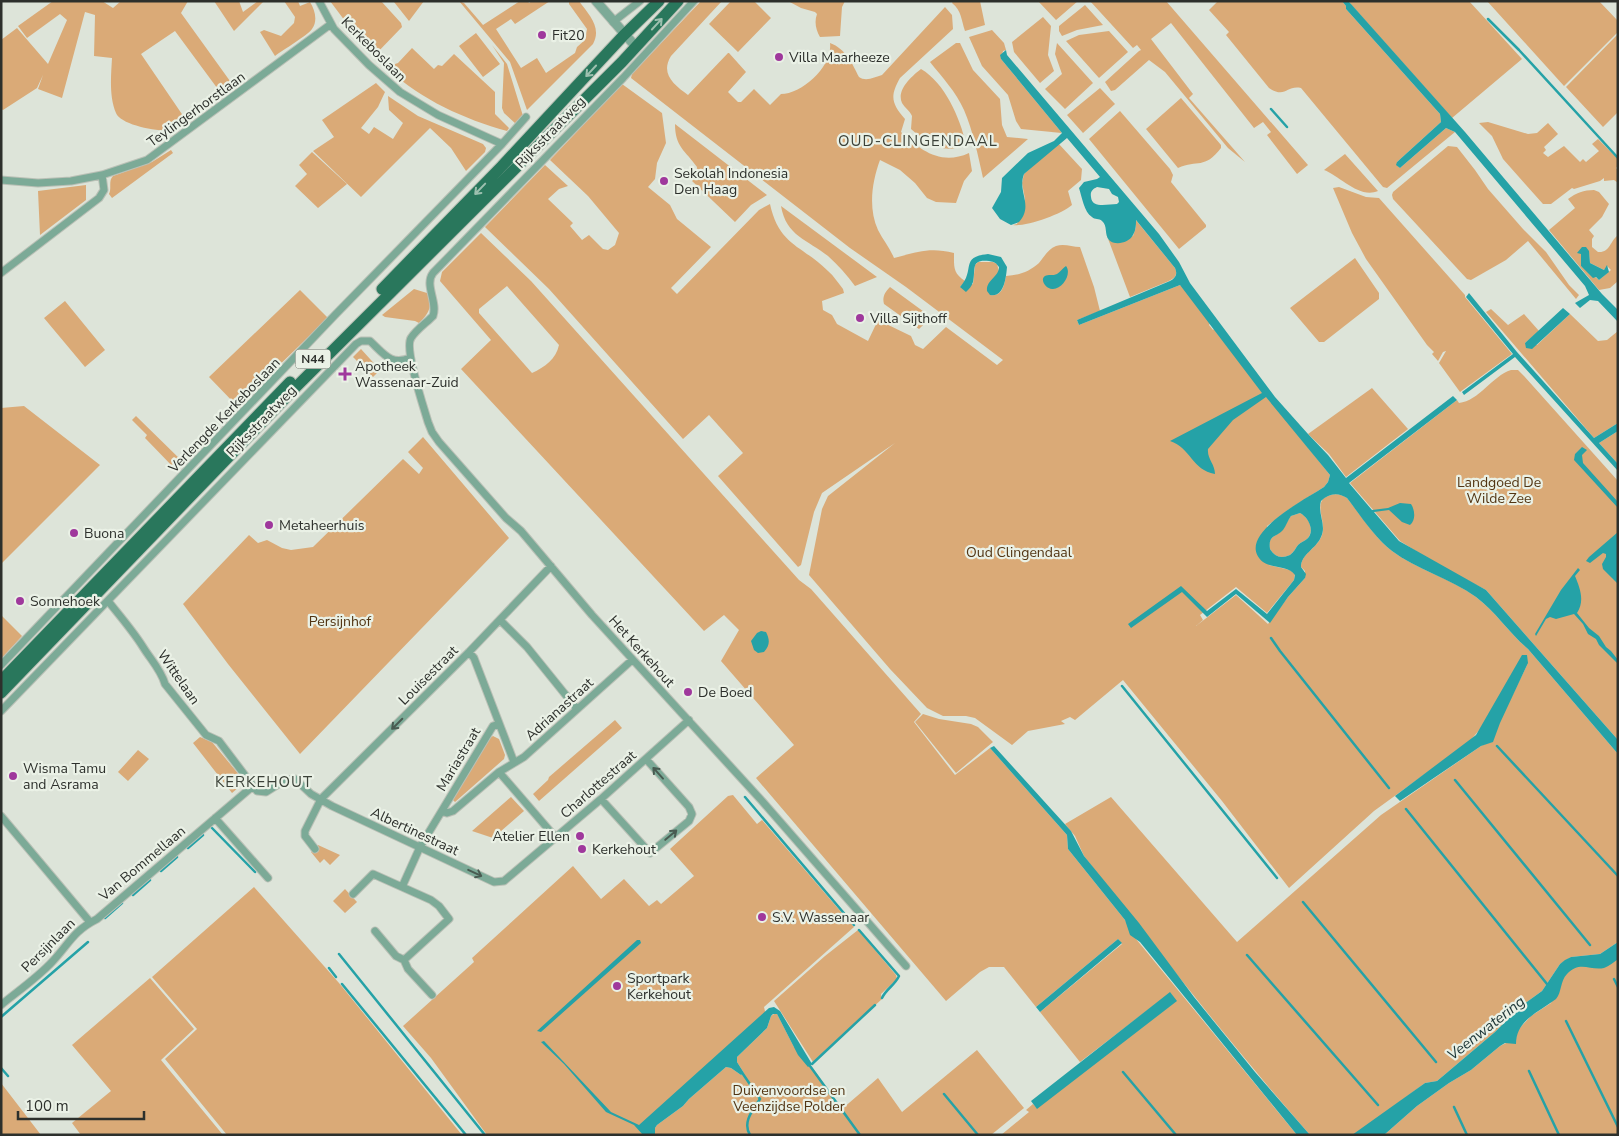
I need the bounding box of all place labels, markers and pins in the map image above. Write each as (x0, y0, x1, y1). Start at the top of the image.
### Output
place label: Fit20 (552, 26, 585, 45)
marker: Fit20 (536, 29, 548, 41)
place label: Villa Maarheeze (788, 48, 890, 67)
marker: Villa Maarheeze (773, 51, 785, 63)
place label: Sekolah Indonesia Den Haag (674, 164, 788, 199)
marker: Sekolah Indonesia Den Haag (658, 175, 670, 187)
place label: Villa Sijthoff (869, 309, 947, 328)
marker: Villa Sijthoff (854, 312, 866, 324)
place label: Apotheek Wassenaar-Zuid (355, 357, 459, 392)
marker: Apotheek Wassenaar-Zuid (339, 368, 351, 380)
place label: Metaheerhuis (279, 516, 365, 535)
marker: Metaheerhuis (263, 519, 275, 531)
place label: Buona (84, 524, 124, 543)
marker: Buona (68, 527, 80, 539)
place label: Sonnehoek (30, 592, 101, 611)
marker: Sonnehoek (14, 595, 26, 607)
place label: De Boed (698, 683, 752, 702)
marker: De Boed (682, 686, 694, 698)
place label: Wisma Tamu and Asrama (23, 759, 106, 794)
marker: Wisma Tamu and Asrama (7, 770, 19, 782)
place label: Atelier Ellen (492, 827, 570, 846)
marker: Atelier Ellen (574, 830, 586, 842)
place label: Kerkehout (592, 840, 656, 859)
marker: Kerkehout (576, 843, 588, 855)
place label: S.V. Wassenaar (772, 908, 869, 927)
marker: S.V. Wassenaar (756, 911, 768, 923)
place label: Sportpark Kerkehout (627, 969, 691, 1004)
marker: Sportpark Kerkehout (611, 980, 623, 992)

